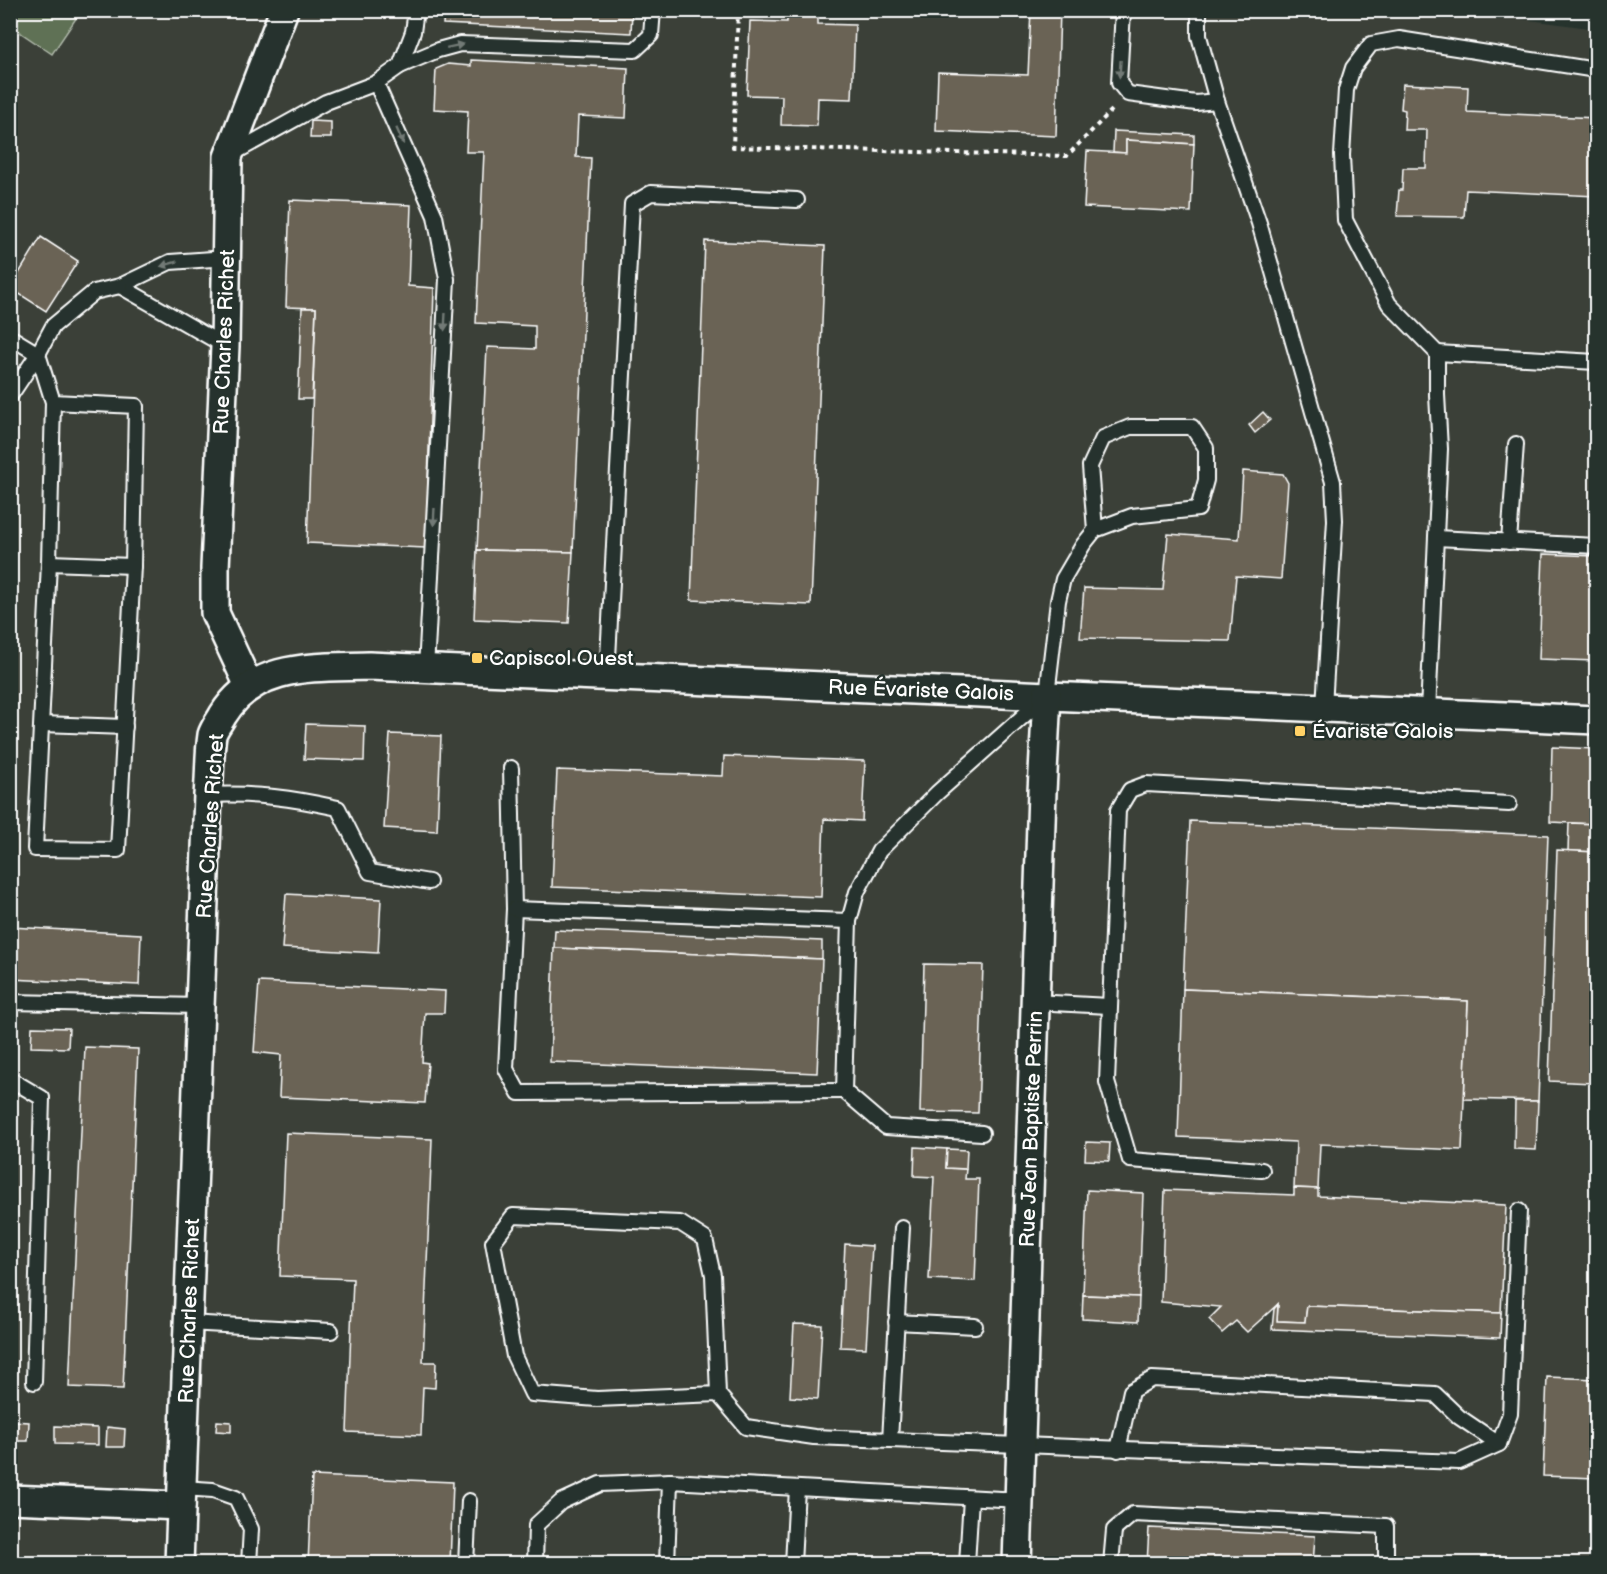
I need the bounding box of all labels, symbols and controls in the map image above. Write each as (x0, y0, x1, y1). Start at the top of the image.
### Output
one-way arrow (445, 41, 464, 50)
one-way arrow (1115, 59, 1124, 78)
one-way arrow (395, 127, 405, 145)
street label: Rue Charles Richet (209, 248, 240, 435)
one-way arrow (160, 260, 178, 269)
one-way arrow (440, 313, 450, 332)
one-way arrow (429, 507, 439, 526)
place label: Capiscol Ouest (489, 646, 634, 671)
marker: Capiscol Ouest (470, 651, 484, 665)
street label: Rue Évariste Galois (828, 675, 1014, 706)
place label: Évariste Galois (1312, 719, 1453, 744)
marker: Évariste Galois (1293, 724, 1307, 738)
street label: Rue Charles Richet (192, 732, 229, 919)
street label: Rue Jean Baptiste Perrin (1015, 1010, 1048, 1248)
street label: Rue Charles Richet (174, 1217, 205, 1404)

